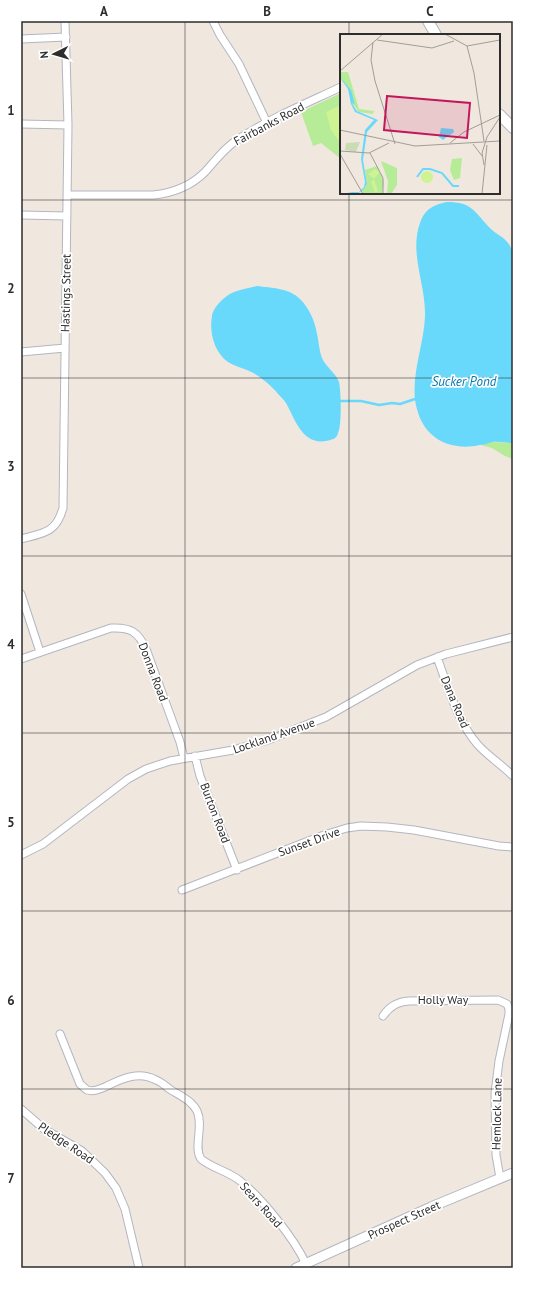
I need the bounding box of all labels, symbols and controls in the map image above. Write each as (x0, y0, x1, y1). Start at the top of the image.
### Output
text: A (100, 3, 108, 20)
text: B (263, 3, 271, 20)
text: C (426, 3, 434, 20)
north arrow (34, 34, 74, 74)
inset map (340, 34, 500, 194)
text: N (37, 51, 51, 59)
street label: Fairbanks Road (231, 99, 307, 148)
text: 1 (7, 102, 15, 119)
street label: Hastings Street (57, 254, 74, 332)
text: 2 (7, 280, 15, 297)
water label: Sucker Pond (432, 373, 497, 390)
text: 3 (7, 458, 15, 475)
text: 4 (7, 636, 15, 653)
street label: Donna Road (135, 640, 172, 703)
street label: Dana Road (438, 674, 473, 730)
street label: Lockland Avenue (231, 714, 317, 757)
street label: Burton Road (197, 781, 234, 845)
text: 5 (7, 814, 15, 831)
street label: Sunset Drive (276, 823, 342, 860)
text: 6 (7, 992, 15, 1009)
street label: Holly Way (418, 992, 469, 1007)
street label: Hemlock Lane (488, 1078, 505, 1150)
street label: Pledge Road (36, 1118, 97, 1167)
text: 7 (7, 1170, 15, 1187)
street label: Sears Road (237, 1179, 286, 1231)
street label: Prospect Street (365, 1197, 442, 1242)

